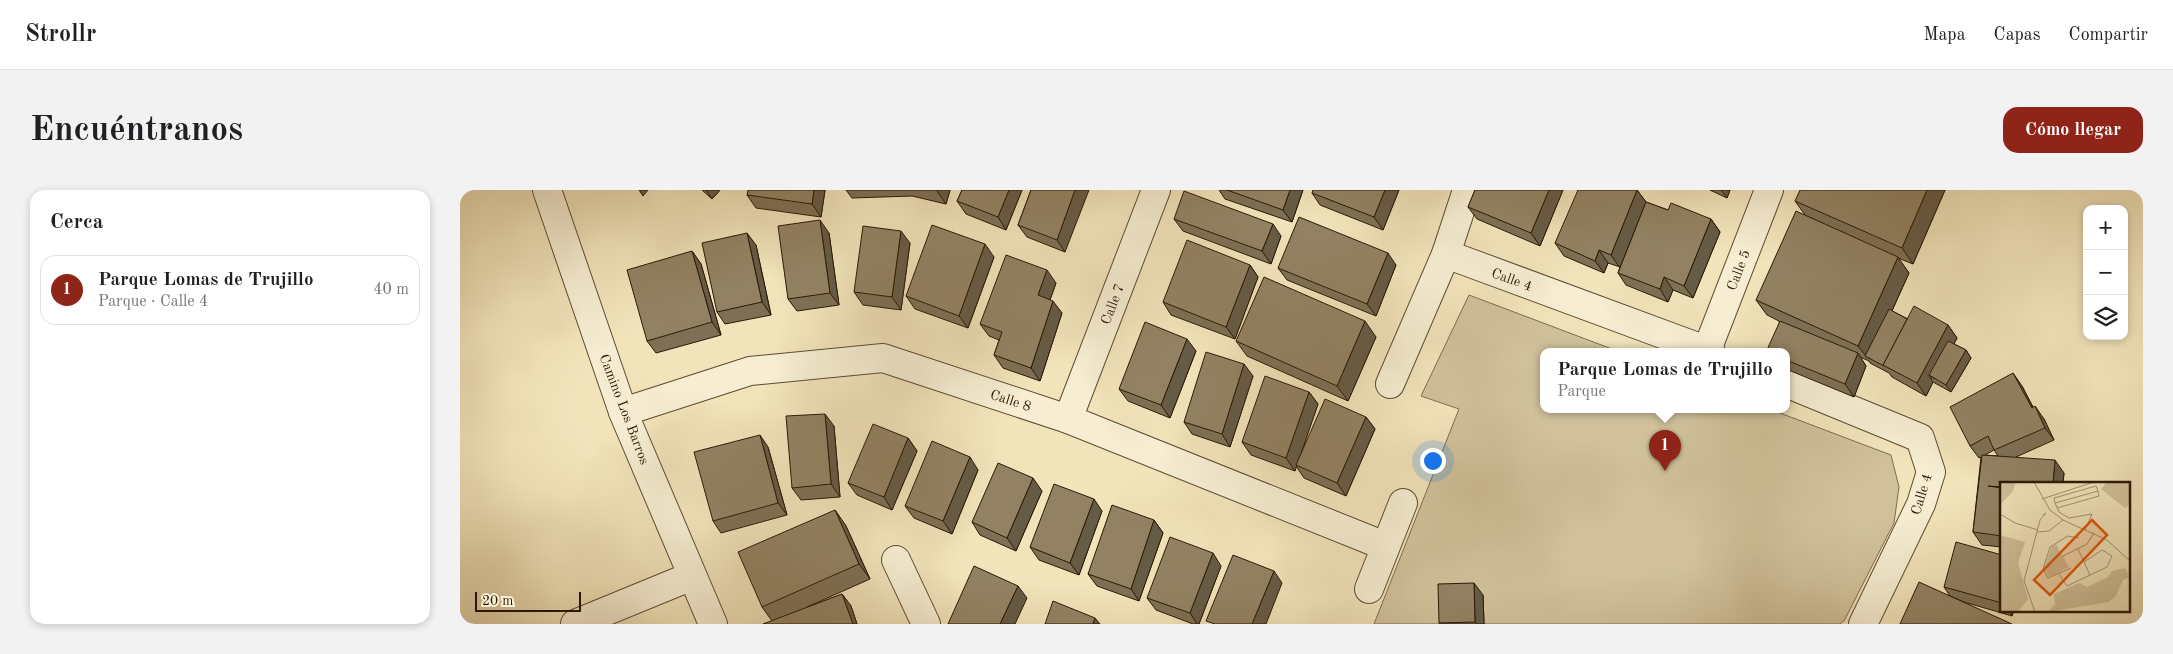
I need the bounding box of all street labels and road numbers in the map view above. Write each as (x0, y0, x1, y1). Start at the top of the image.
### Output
street label: Calle 5 (1725, 248, 1753, 293)
street label: Calle 4 (1489, 266, 1534, 294)
street label: Calle 7 (1099, 282, 1127, 327)
street label: Camino Los Barros (597, 352, 652, 466)
street label: Calle 8 (988, 388, 1033, 414)
street label: Calle 4 (1909, 472, 1935, 517)

